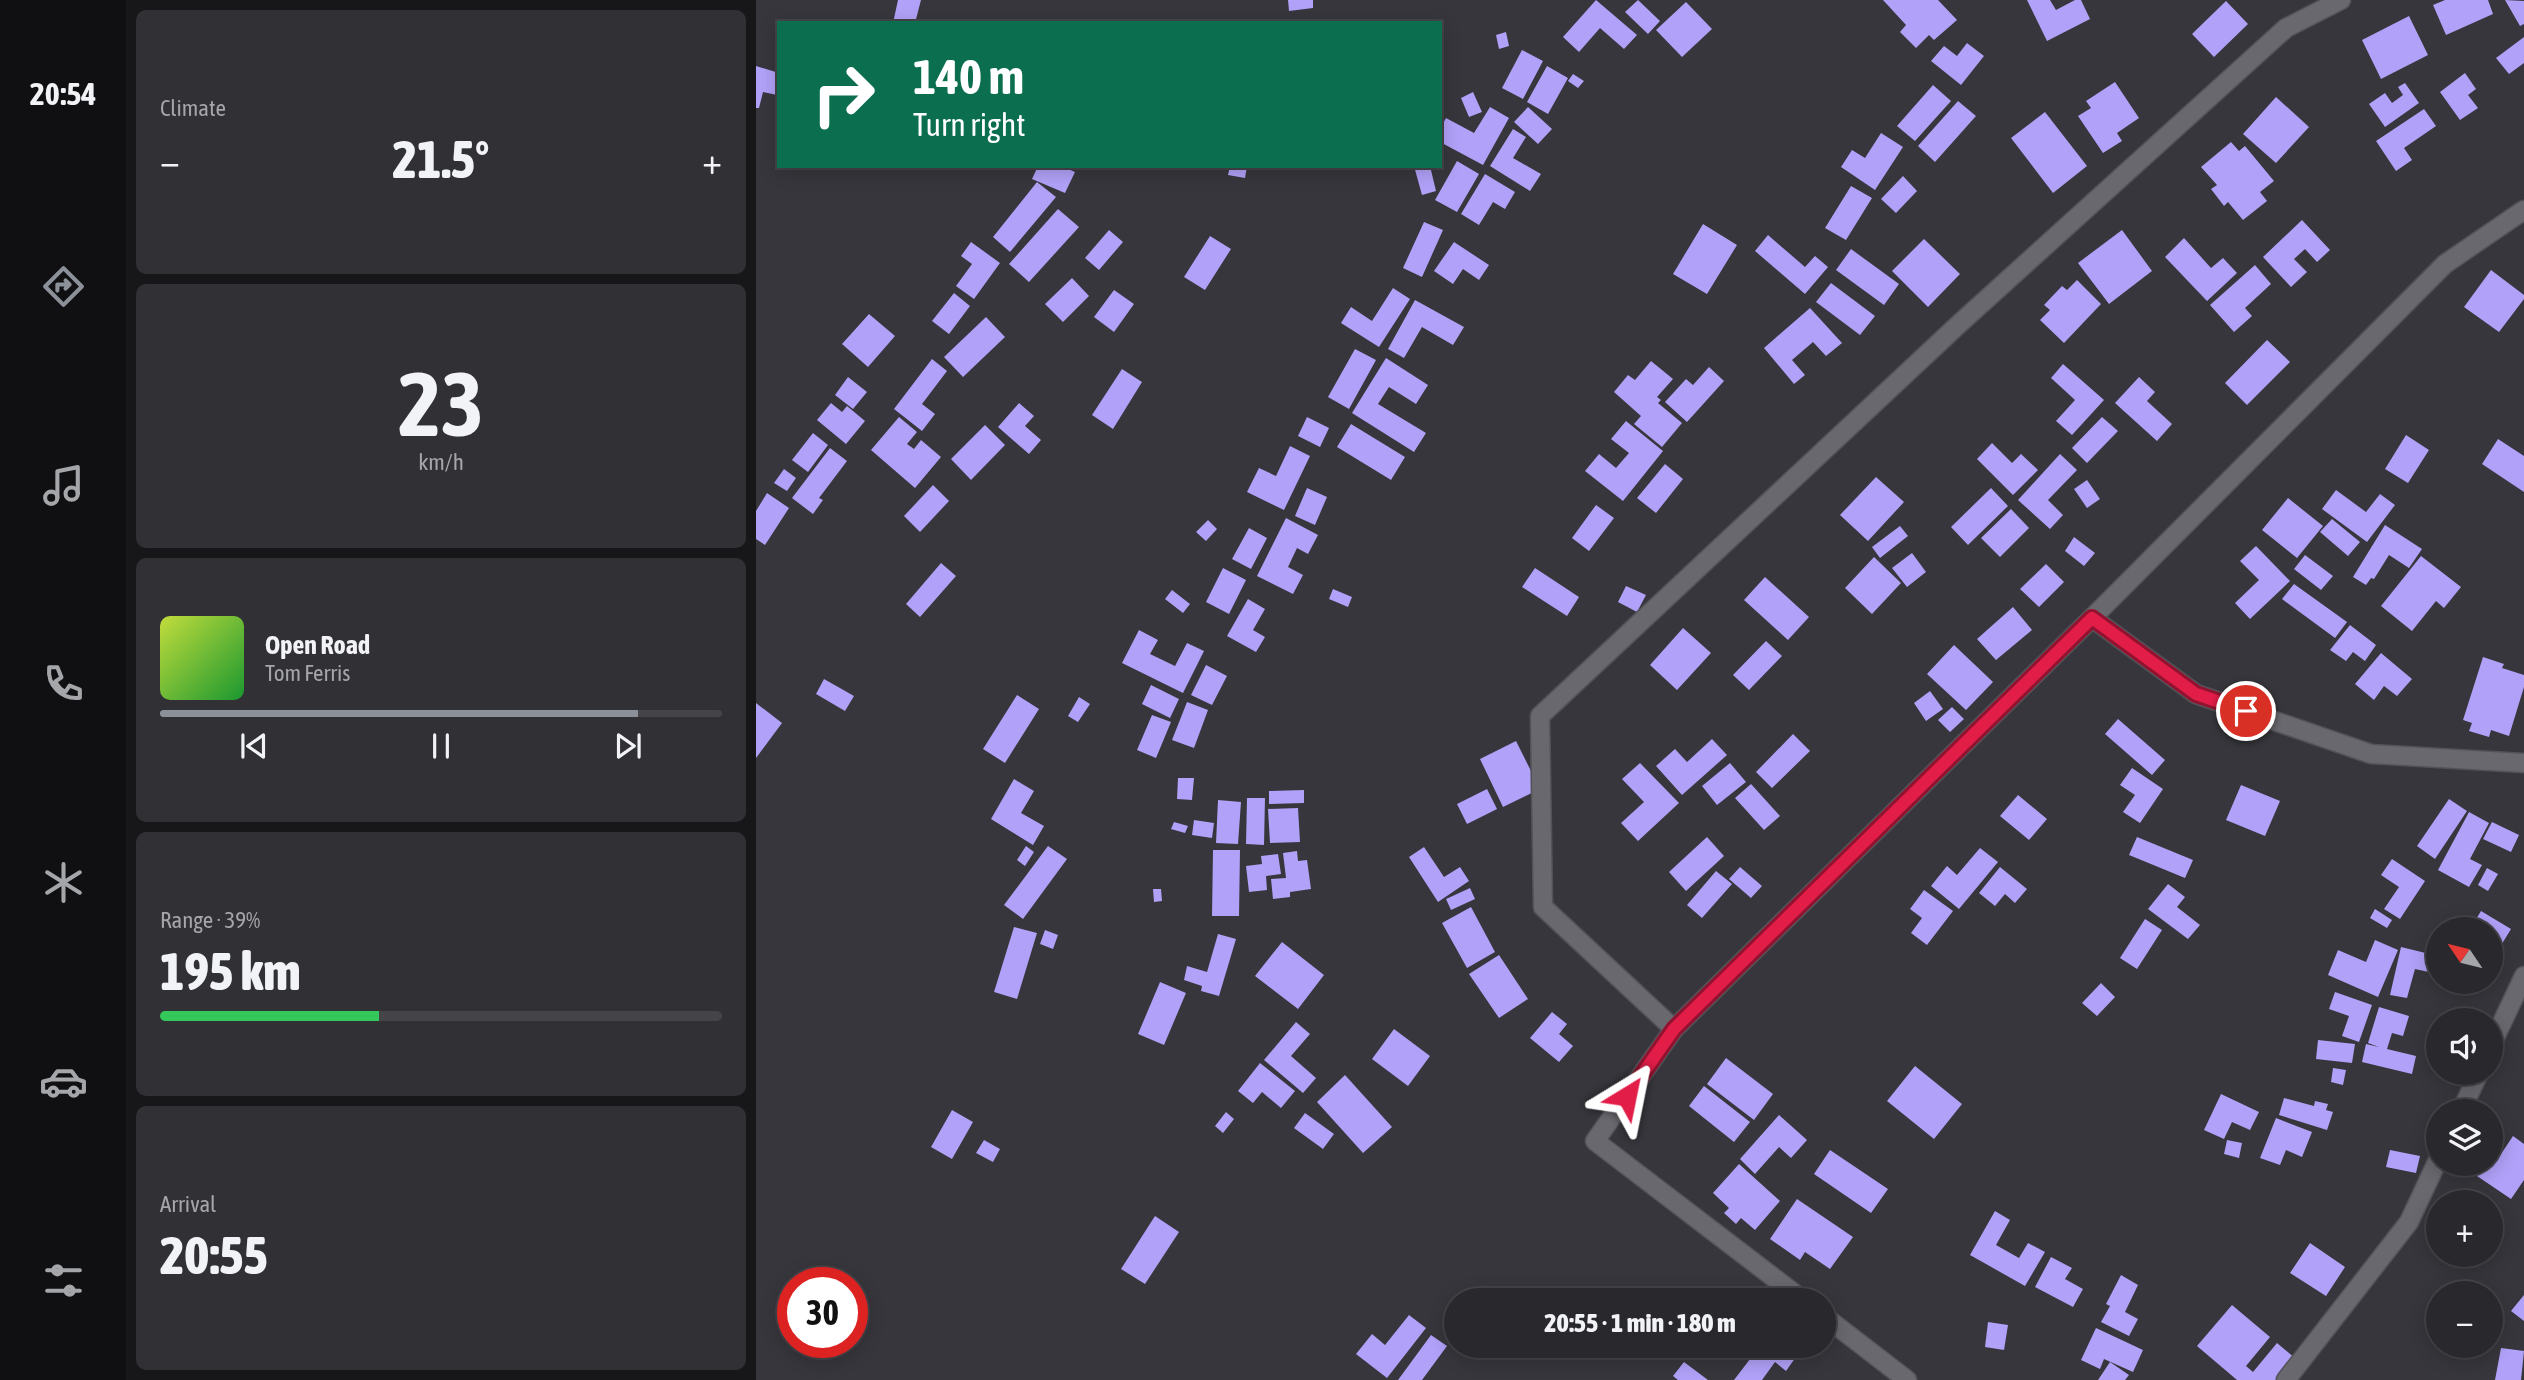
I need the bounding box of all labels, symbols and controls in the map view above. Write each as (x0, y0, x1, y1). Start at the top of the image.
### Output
text: 140 m (913, 48, 1024, 104)
icon: right (798, 49, 889, 140)
text: 20:54 (30, 75, 96, 112)
text: Climate (160, 95, 226, 121)
text: Turn right (913, 106, 1026, 143)
text: 21.5° (393, 129, 489, 189)
text: − (160, 139, 180, 182)
text: + (702, 139, 722, 182)
icon: directions (39, 262, 88, 311)
text: 23 (398, 351, 484, 455)
text: km/h (418, 449, 464, 475)
icon: music (39, 461, 88, 510)
text: Open Road (265, 630, 370, 660)
icon: phone (39, 659, 88, 708)
text: Tom Ferris (265, 660, 350, 686)
pin (2216, 681, 2276, 741)
icon: arrive (2227, 692, 2265, 730)
icon: previous (235, 727, 273, 765)
icon: pause (422, 727, 460, 765)
icon: next (609, 727, 647, 765)
icon: climate (39, 858, 88, 907)
text: Range · 39% (160, 907, 260, 933)
north arrow (2426, 917, 2502, 994)
map controls (2426, 917, 2503, 1358)
text: 195 km (160, 941, 301, 1001)
button: sound (2426, 1008, 2503, 1085)
icon: car (39, 1057, 88, 1106)
position arrow (1590, 1059, 1664, 1133)
button: layers (2426, 1099, 2503, 1176)
button: + (2426, 1190, 2503, 1267)
text: Arrival (160, 1191, 216, 1217)
text: 20:55 (160, 1225, 268, 1285)
icon: filters (39, 1256, 88, 1305)
speed limit sign: 30 (777, 1267, 868, 1358)
button: − (2426, 1281, 2503, 1358)
text: 20:55 · 1 min · 180 m (1544, 1308, 1736, 1338)

